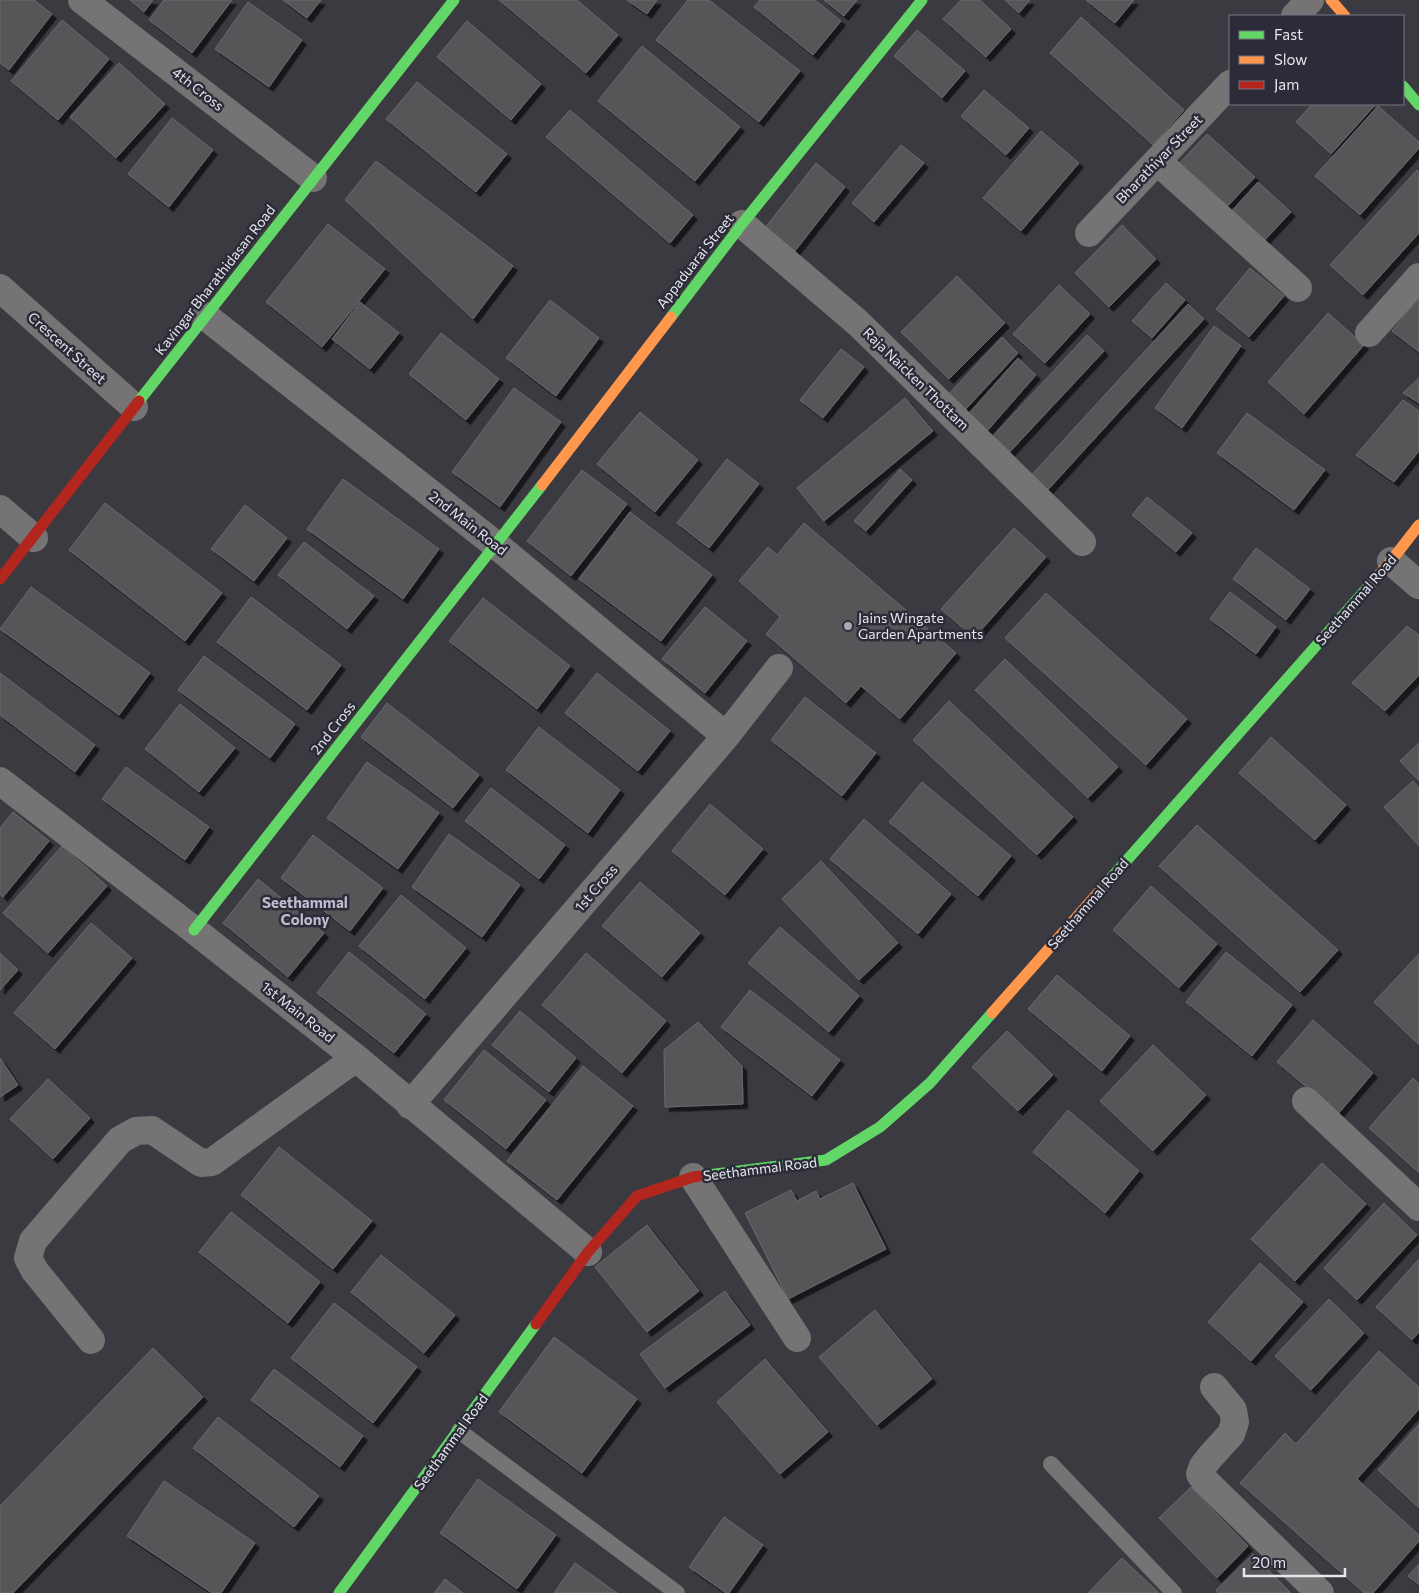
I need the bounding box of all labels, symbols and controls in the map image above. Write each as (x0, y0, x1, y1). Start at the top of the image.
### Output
legend (1229, 15, 1404, 105)
text: Fast (1274, 25, 1303, 43)
text: Slow (1274, 50, 1307, 68)
street label: 4th Cross (169, 63, 227, 114)
text: Jam (1274, 75, 1299, 93)
street label: Bharathiyar Street (1112, 111, 1205, 207)
street label: Kavingar Bharathidasan Road (151, 201, 278, 358)
street label: Appaduarai Street (652, 210, 737, 311)
street label: Crescent Street (25, 308, 110, 387)
street label: Raja Naicken Thottam (860, 324, 973, 433)
street label: 2nd Main Road (426, 487, 511, 558)
street label: Seethammal Road (1312, 551, 1400, 649)
place label: Jains Wingate Garden Apartments (858, 609, 983, 642)
marker: Jains Wingate Garden Apartments (842, 620, 854, 632)
street label: 2nd Cross (307, 698, 359, 758)
street label: Seethammal Road (1044, 855, 1132, 953)
street label: 1st Cross (571, 861, 621, 915)
district label: Seethammal Colony (262, 893, 348, 928)
street label: 1st Main Road (258, 978, 338, 1045)
street label: Seethammal Road (702, 1153, 818, 1184)
street label: Seethammal Road (410, 1390, 491, 1493)
scale bar (1244, 1546, 1345, 1578)
text: 20 m (1252, 1553, 1286, 1571)

